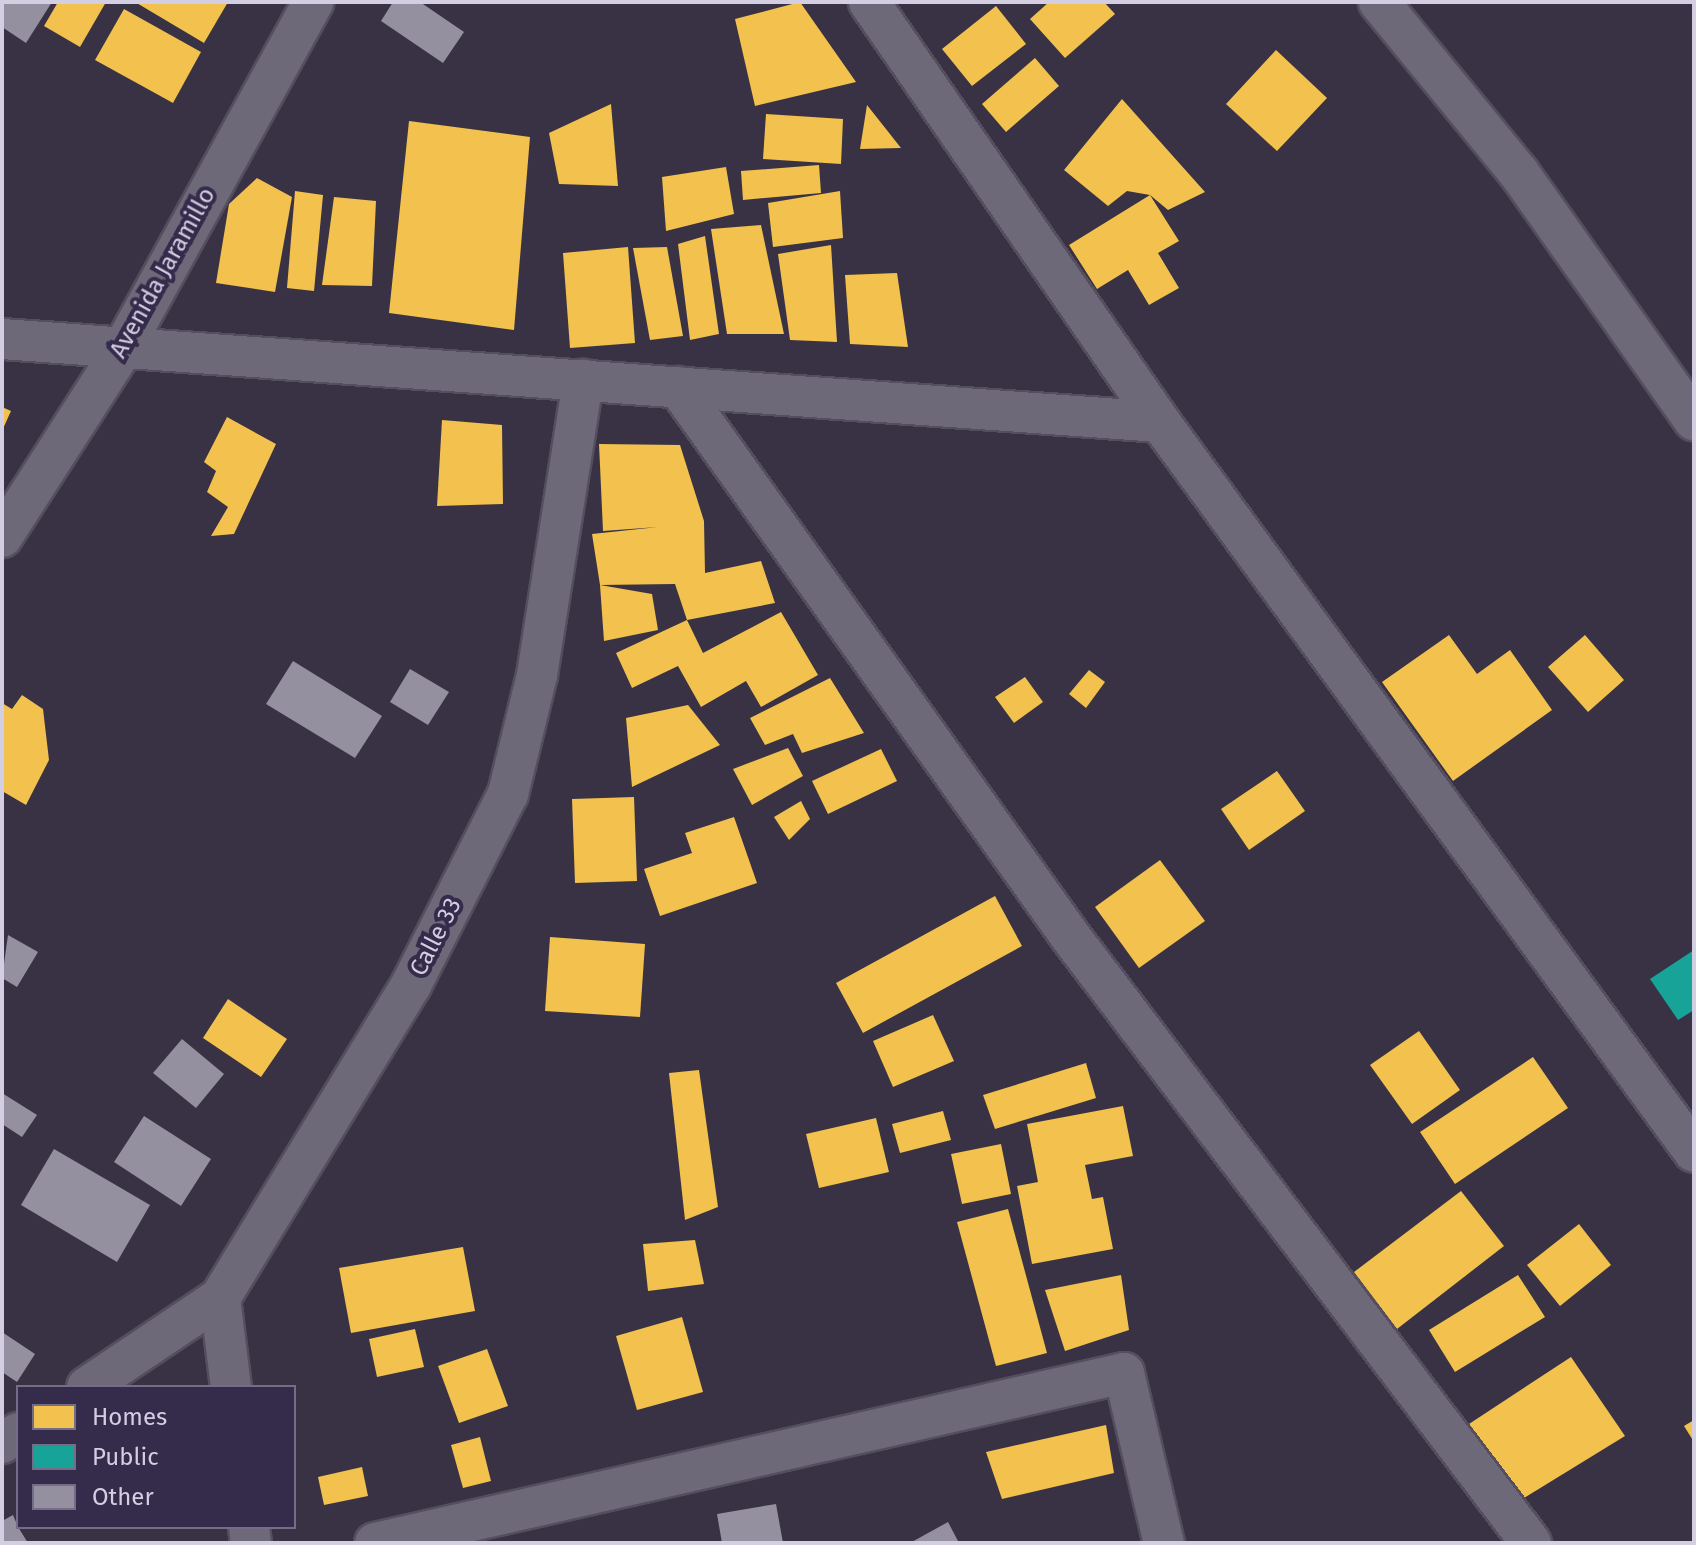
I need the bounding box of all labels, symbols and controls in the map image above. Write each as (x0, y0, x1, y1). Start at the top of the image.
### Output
street label: Avenida Jaramillo (104, 183, 222, 363)
street label: Calle 33 (404, 893, 468, 981)
legend (16, 1385, 296, 1529)
text: Homes (92, 1403, 167, 1431)
text: Public (92, 1443, 159, 1471)
text: Other (92, 1483, 154, 1511)

